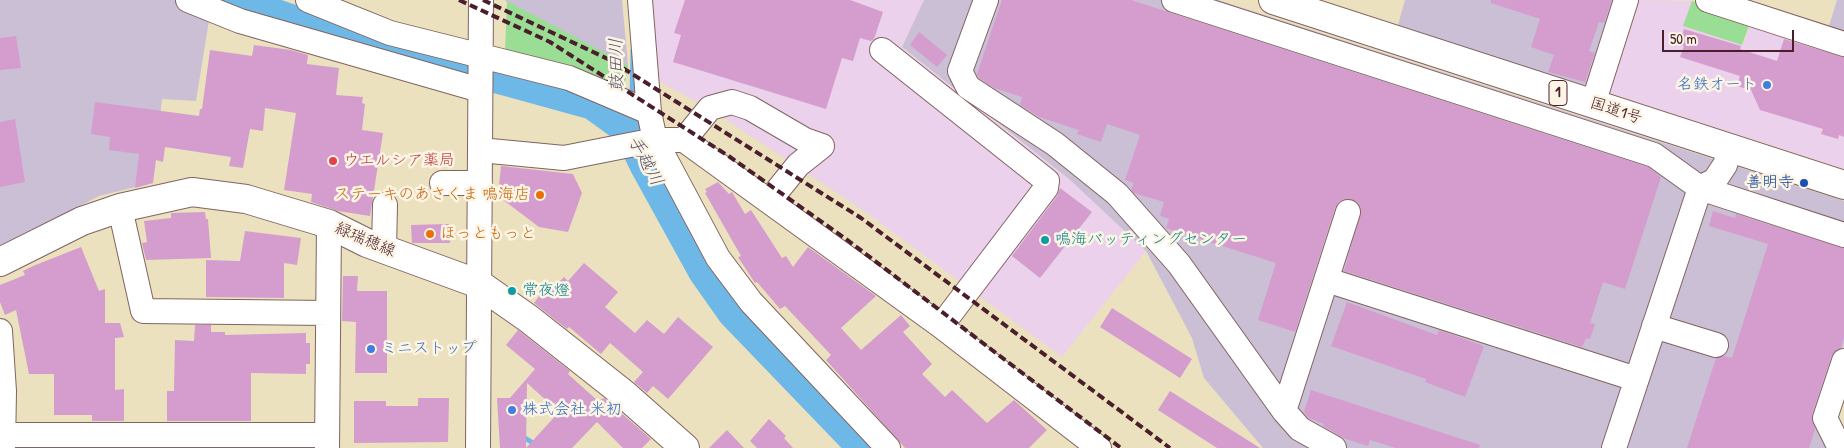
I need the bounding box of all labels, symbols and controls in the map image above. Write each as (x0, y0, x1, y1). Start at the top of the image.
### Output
scale bar (1664, 20, 1796, 52)
text: 50 m (1670, 28, 1697, 49)
water label: 鼓田川 (606, 38, 628, 92)
place label: 名鉄オート (1677, 75, 1757, 95)
marker: 名鉄オート (1761, 79, 1773, 91)
road number: 1 (1549, 80, 1567, 106)
street label: 国道1号 (1587, 94, 1645, 128)
water label: 手越川 (623, 132, 667, 190)
place label: ウエルシア薬局 (343, 151, 455, 171)
marker: ウエルシア薬局 (327, 155, 339, 167)
place label: 善明寺 (1746, 173, 1794, 193)
marker: 善明寺 (1798, 177, 1810, 189)
place label: ステーキのあさくま 鳴海店 (334, 185, 530, 205)
marker: ステーキのあさくま 鳴海店 (534, 189, 546, 201)
street label: 緑瑞穂線 (332, 219, 398, 261)
place label: ほっともっと (440, 224, 536, 244)
marker: ほっともっと (424, 228, 436, 240)
place label: 鳴海バッティングセンター (1055, 230, 1247, 250)
marker: 鳴海バッティングセンター (1039, 234, 1051, 246)
place label: 常夜燈 (522, 281, 570, 301)
marker: 常夜燈 (506, 285, 518, 297)
place label: ミニストップ (381, 339, 477, 359)
marker: ミニストップ (365, 343, 377, 355)
place label: 株式会社 米初 (522, 400, 622, 420)
marker: 株式会社 米初 (506, 404, 518, 416)

